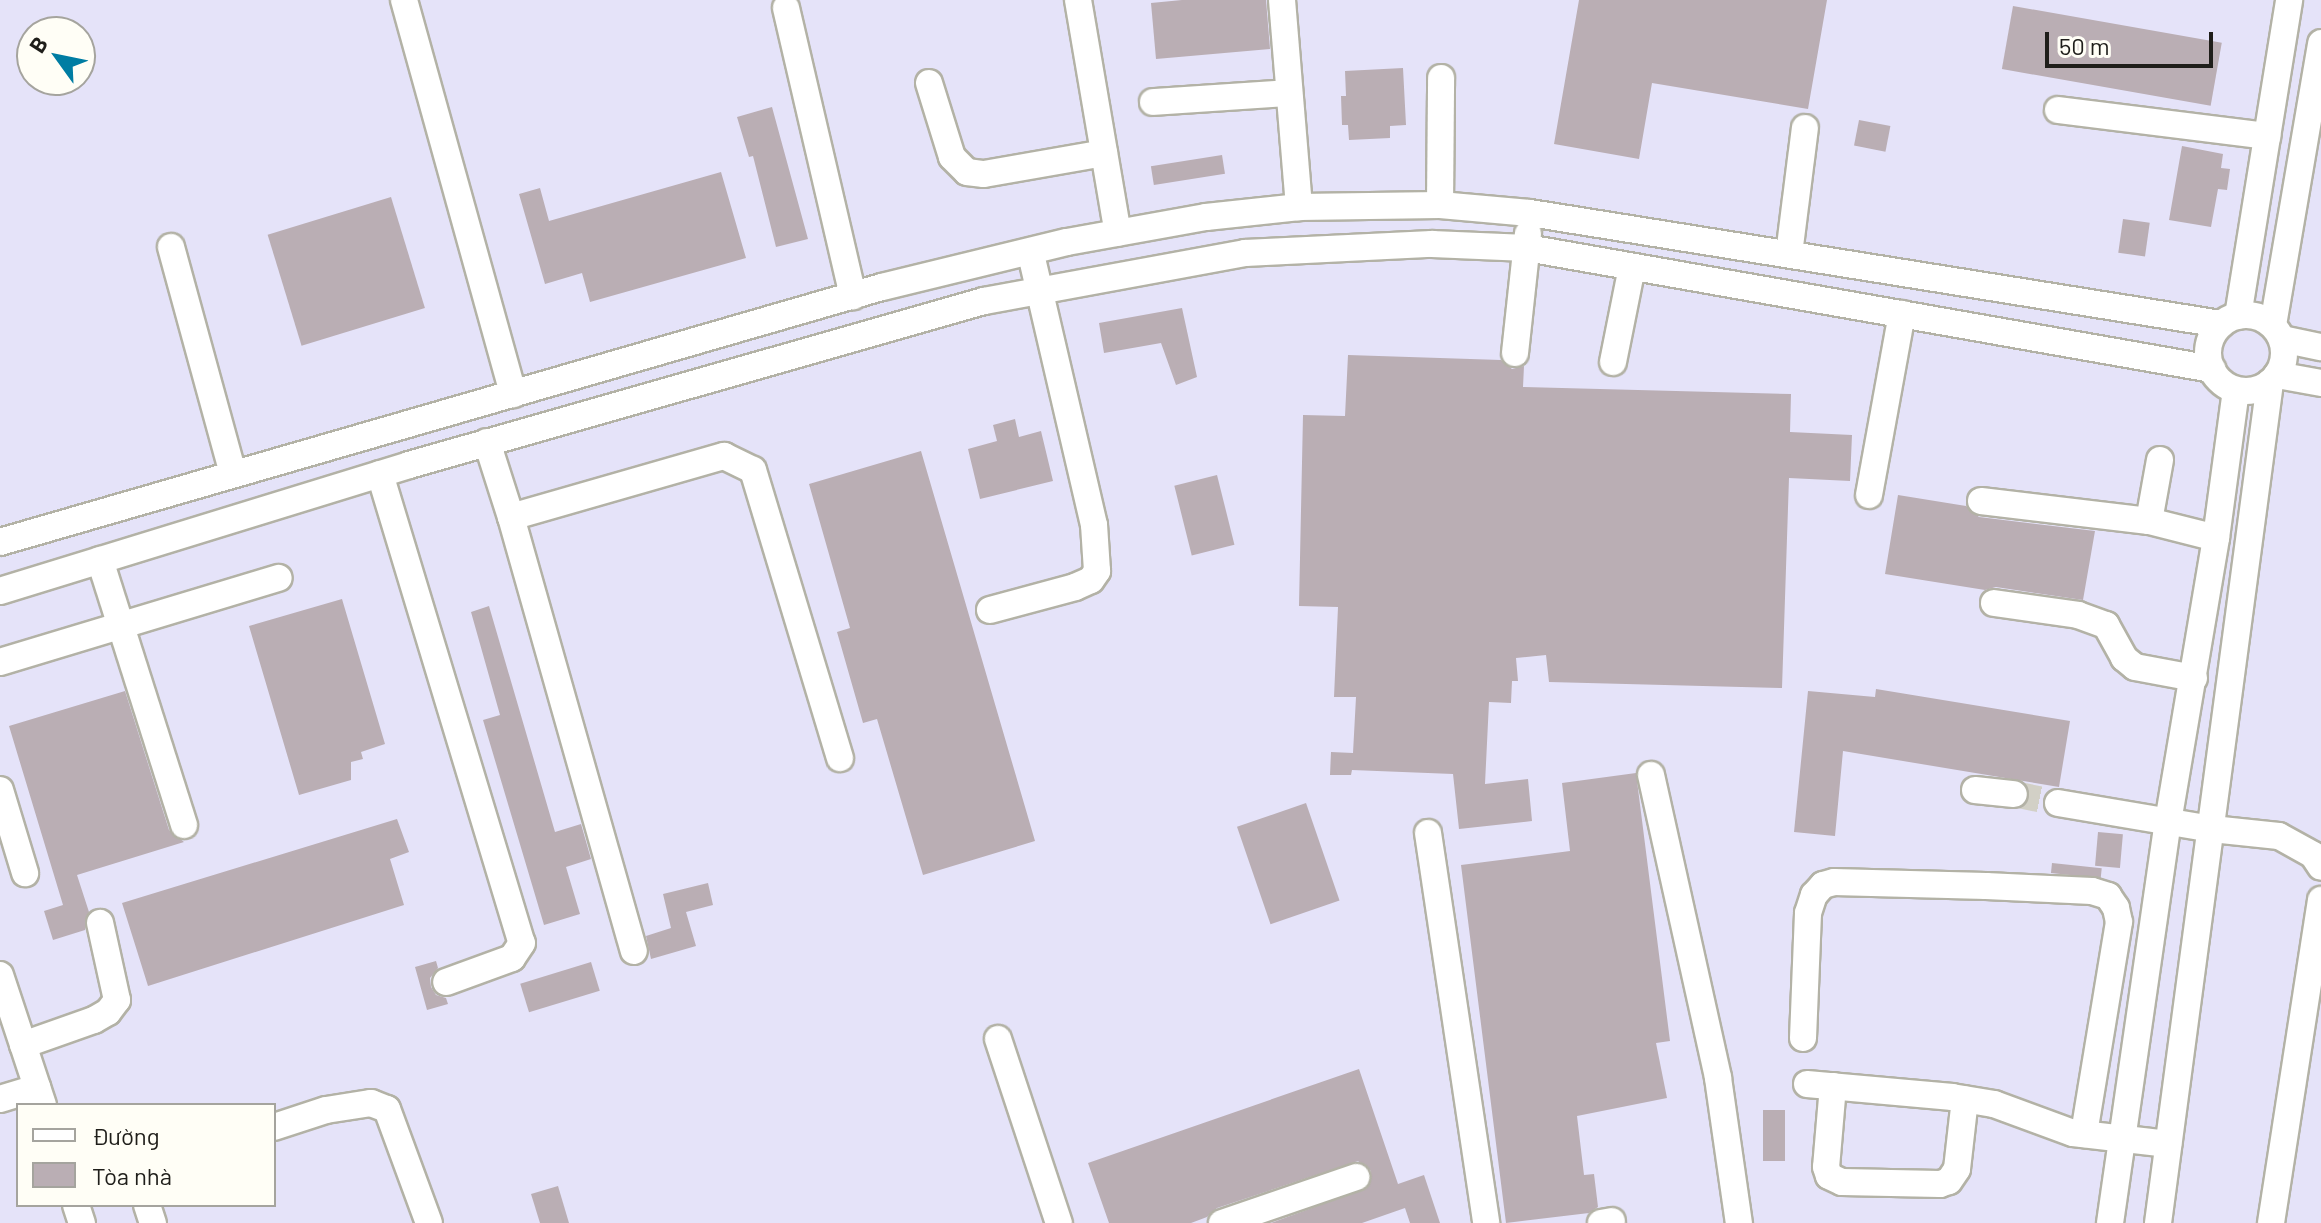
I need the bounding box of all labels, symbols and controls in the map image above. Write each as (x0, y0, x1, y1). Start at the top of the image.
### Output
north arrow (16, 16, 96, 96)
scale bar (2049, 16, 2217, 66)
text: B (23, 31, 52, 57)
text: 50 m (2059, 31, 2110, 60)
legend (16, 1103, 276, 1207)
text: Đường (92, 1121, 160, 1150)
text: Tòa nhà (92, 1161, 172, 1190)

